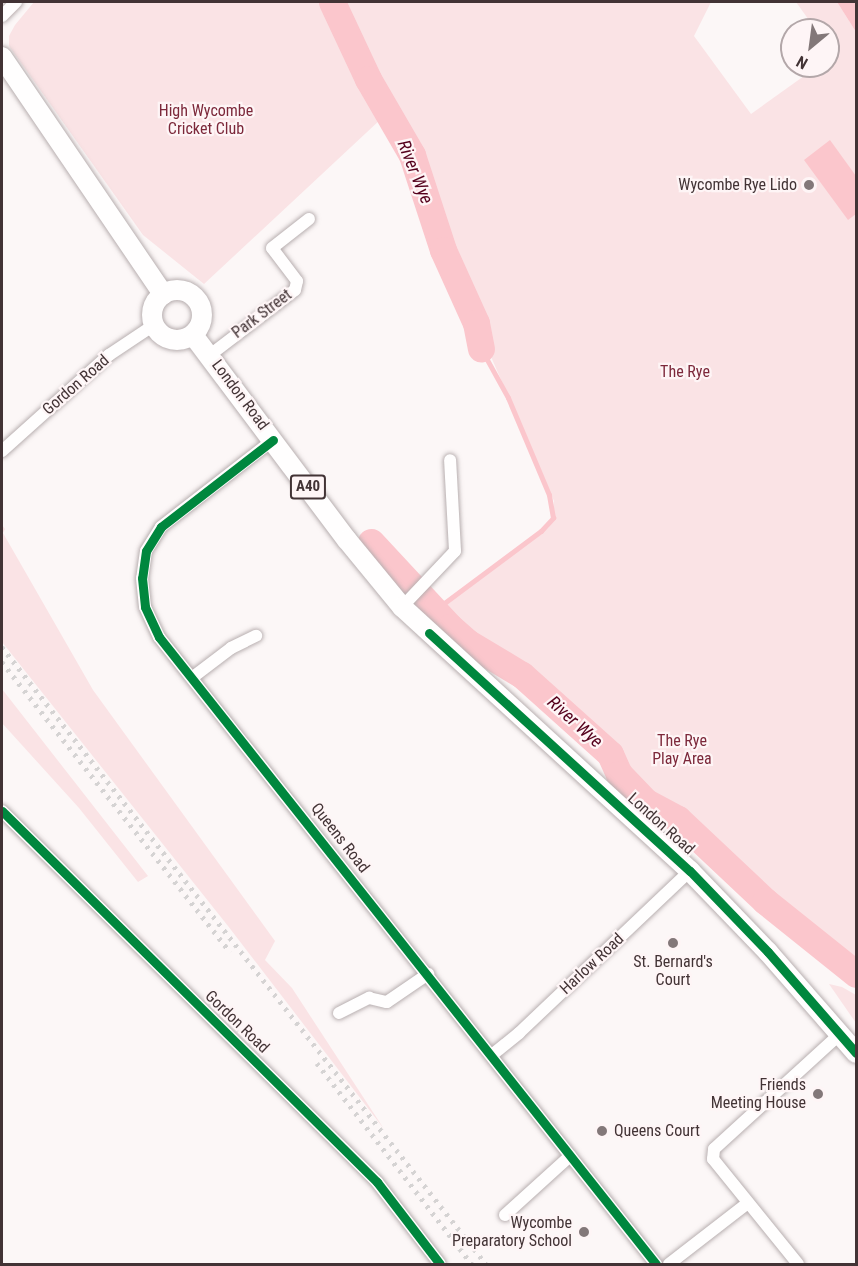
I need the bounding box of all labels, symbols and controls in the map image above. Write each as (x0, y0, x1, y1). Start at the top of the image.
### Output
north arrow (780, 18, 840, 78)
text: N (793, 52, 811, 73)
park label: High Wycombe Cricket Club (159, 101, 253, 139)
water label: River Wye (392, 137, 438, 207)
place label: Wycombe Rye Lido (678, 175, 797, 195)
marker: Wycombe Rye Lido (802, 178, 816, 192)
street label: Park Street (228, 285, 296, 343)
street label: Gordon Road (39, 351, 113, 419)
street label: London Road (207, 356, 273, 434)
park label: The Rye (660, 362, 710, 382)
road number: A40 (288, 475, 328, 499)
water label: River Wye (543, 692, 607, 752)
park label: The Rye Play Area (652, 731, 712, 769)
street label: London Road (624, 789, 698, 859)
street label: Queens Road (307, 799, 373, 877)
street label: Harlow Road (556, 930, 628, 998)
marker: St. Bernard's Court (666, 936, 680, 950)
place label: St. Bernard's Court (633, 952, 713, 990)
street label: Gordon Road (201, 987, 273, 1057)
place label: Friends Meeting House (711, 1075, 806, 1113)
marker: Friends Meeting House (811, 1087, 825, 1101)
place label: Queens Court (614, 1121, 700, 1141)
marker: Queens Court (595, 1124, 609, 1138)
place label: Wycombe Preparatory School (452, 1213, 572, 1251)
marker: Wycombe Preparatory School (577, 1225, 591, 1239)

